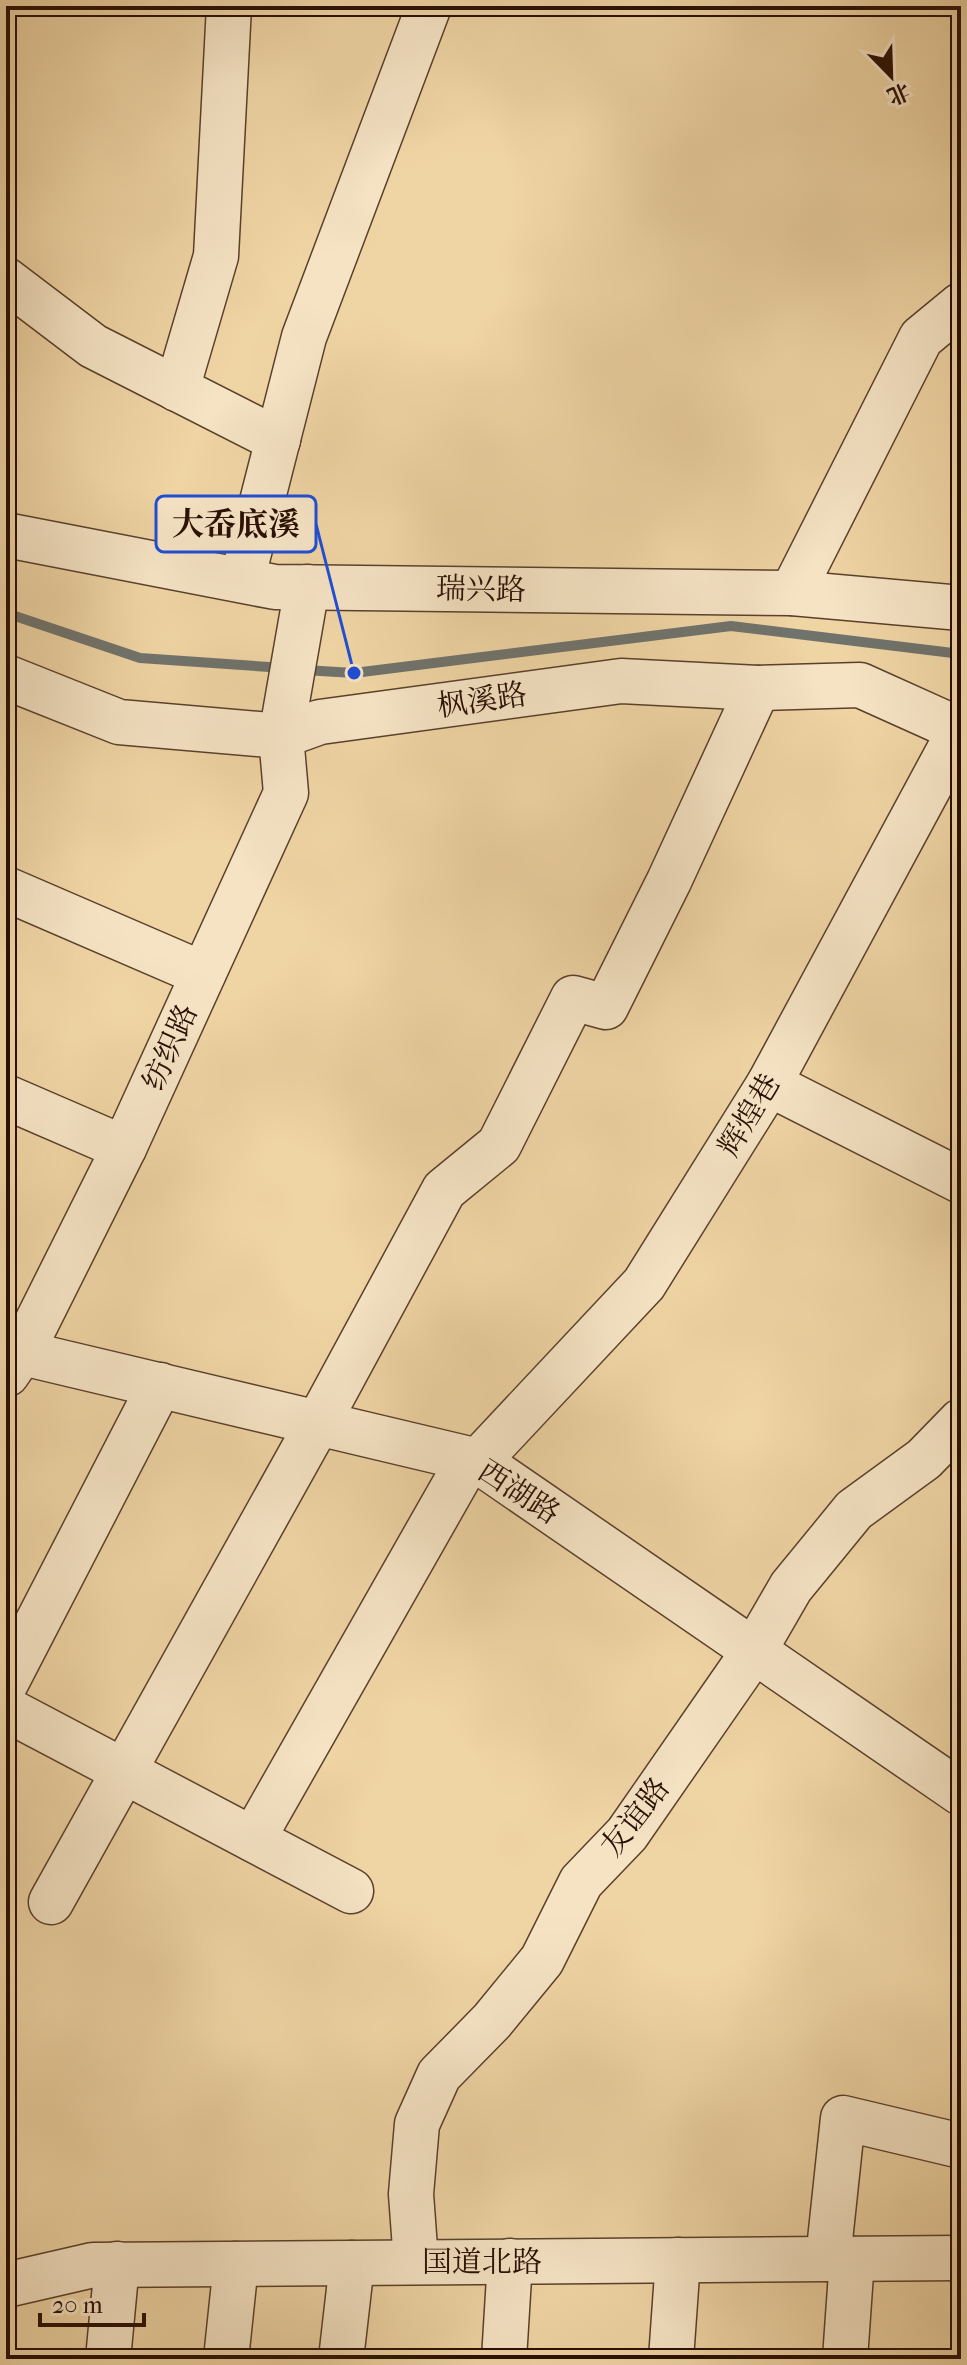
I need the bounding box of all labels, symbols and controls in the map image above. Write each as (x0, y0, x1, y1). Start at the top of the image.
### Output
north arrow (851, 36, 931, 116)
text: 北 (883, 77, 914, 110)
callout: 大岙底溪 (156, 496, 316, 552)
text: 大岙底溪 (172, 506, 300, 543)
street label: 瑞兴路 (436, 571, 526, 608)
street label: 枫溪路 (435, 677, 529, 724)
street label: 纺织路 (136, 999, 205, 1095)
street label: 辉煌巷 (711, 1068, 788, 1163)
street label: 西湖路 (471, 1453, 566, 1532)
street label: 友谊路 (594, 1771, 677, 1864)
street label: 国道北路 (422, 2245, 542, 2280)
scale bar (40, 2277, 144, 2327)
text: 20 m (52, 2291, 103, 2319)

